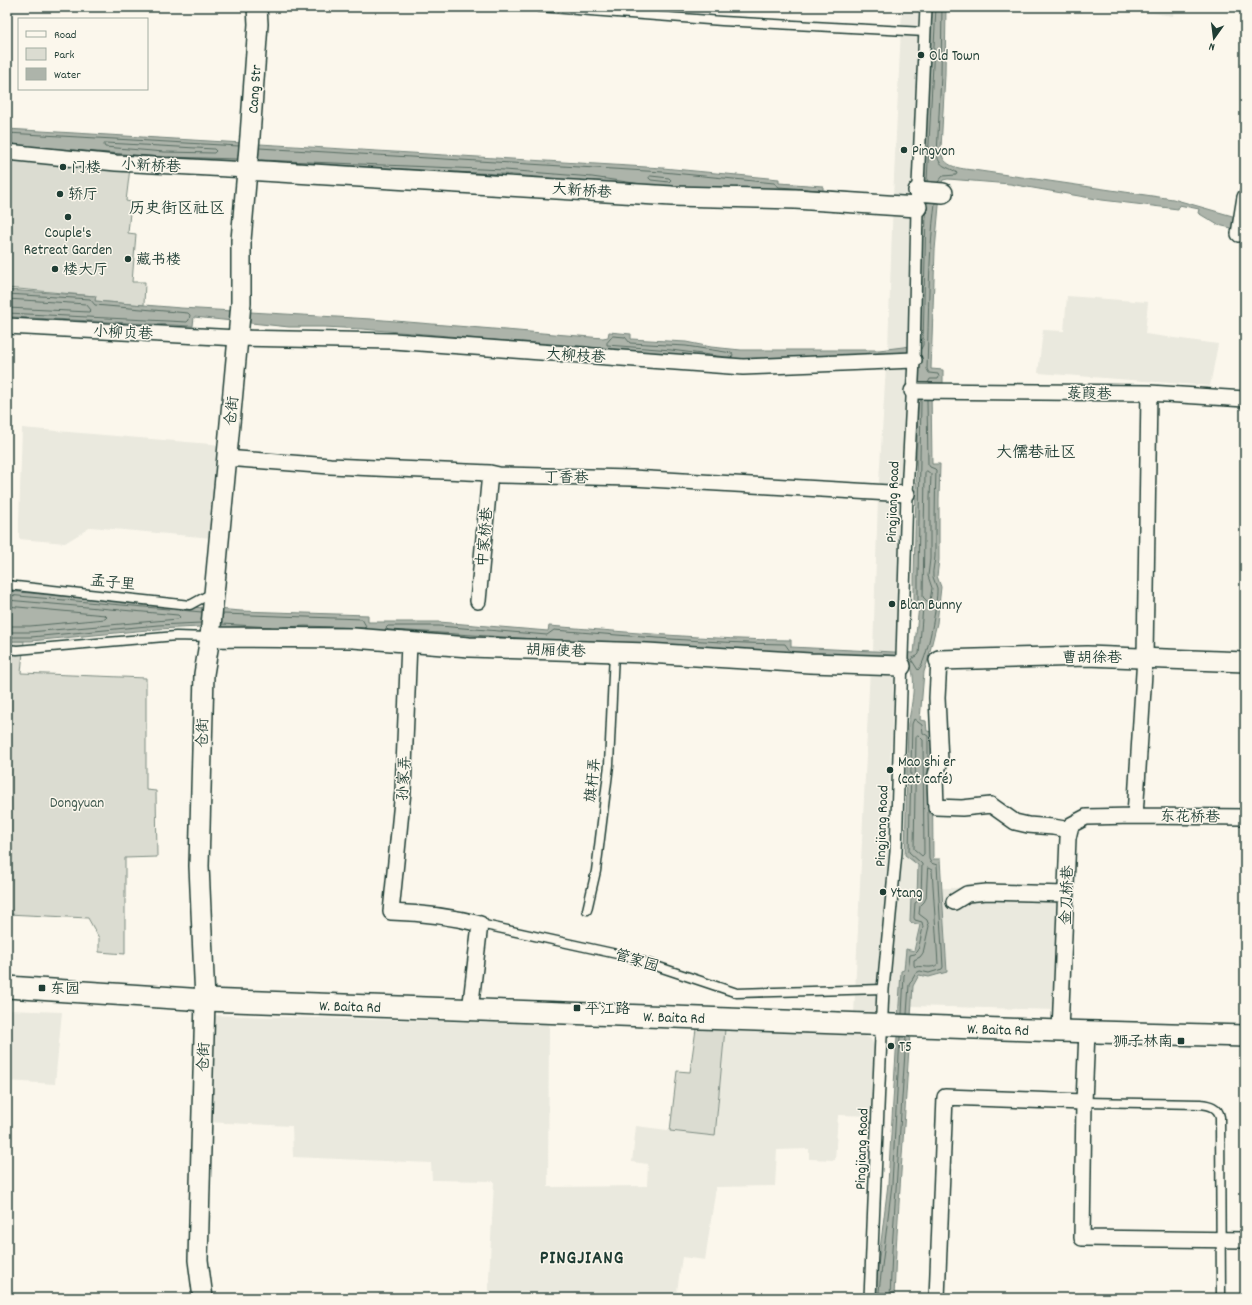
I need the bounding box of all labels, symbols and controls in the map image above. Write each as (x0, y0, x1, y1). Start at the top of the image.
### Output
legend (18, 18, 148, 90)
north arrow (1194, 18, 1234, 58)
text: Road (54, 27, 76, 44)
text: N (1207, 37, 1217, 54)
place label: Old Town (929, 46, 980, 68)
text: Park (54, 47, 75, 64)
marker: Old Town (916, 50, 926, 60)
street label: Cang Str (243, 63, 269, 114)
text: Water (54, 67, 81, 84)
place label: Pingvon (912, 141, 955, 163)
marker: Pingvon (899, 145, 909, 155)
street label: 小新桥巷 (120, 154, 181, 180)
place label: 门楼 (71, 158, 101, 180)
marker: 门楼 (58, 162, 68, 172)
street label: 大新桥巷 (551, 179, 613, 205)
place label: 轿厅 (68, 185, 98, 207)
marker: 轿厅 (55, 189, 65, 199)
district label: 历史街区社区 (129, 198, 225, 221)
marker: Couple's Retreat Garden (63, 212, 73, 222)
place label: Couple's Retreat Garden (24, 223, 112, 262)
place label: 藏书楼 (136, 250, 181, 272)
marker: 藏书楼 (123, 254, 133, 264)
place label: 楼大厅 (63, 260, 108, 282)
marker: 楼大厅 (50, 264, 60, 274)
street label: 小柳贞巷 (92, 321, 153, 347)
street label: 大柳枝巷 (545, 344, 607, 370)
street label: 菉葭巷 (1066, 384, 1112, 406)
street label: 仓街 (220, 395, 245, 427)
district label: 大儒巷社区 (996, 442, 1076, 465)
street label: Pingjiang Road (882, 461, 906, 543)
street label: 丁香巷 (543, 468, 589, 490)
street label: 中家桥巷 (472, 506, 500, 568)
street label: 孟子里 (89, 571, 136, 597)
place label: Blan Bunny (900, 595, 963, 617)
marker: Blan Bunny (887, 599, 897, 609)
street label: 胡厢使巷 (526, 640, 586, 664)
street label: 曹胡徐巷 (1062, 648, 1122, 670)
street label: 仓街 (193, 718, 215, 748)
place label: Mao shi er (cat café) (898, 752, 956, 791)
street label: 孙家弄 (393, 755, 417, 801)
street label: 旗杆弄 (581, 757, 607, 804)
marker: Mao shi er (cat café) (885, 765, 895, 775)
street label: Pingjiang Road (871, 785, 895, 867)
park label: Dongyuan (50, 793, 104, 815)
street label: 东花桥巷 (1160, 806, 1220, 830)
street label: 金刀桥巷 (1056, 865, 1080, 925)
place label: Ytang (891, 883, 923, 905)
marker: Ytang (878, 887, 888, 897)
street label: 管家园 (612, 945, 661, 979)
place label: 东园 (50, 979, 80, 1001)
marker: 东园 (37, 983, 47, 993)
street label: W. Baita Rd (319, 996, 381, 1020)
place label: 平江路 (585, 999, 630, 1021)
marker: 平江路 (572, 1003, 582, 1013)
street label: W. Baita Rd (643, 1007, 705, 1031)
street label: W. Baita Rd (967, 1019, 1029, 1043)
place label: 狮子林南 (1113, 1032, 1173, 1054)
marker: 狮子林南 (1176, 1036, 1186, 1046)
place label: T5 (899, 1037, 912, 1059)
marker: T5 (886, 1041, 896, 1051)
street label: 仓街 (193, 1042, 217, 1072)
street label: Pingjiang Road (851, 1108, 875, 1190)
district label: PINGJIANG (540, 1246, 624, 1273)

